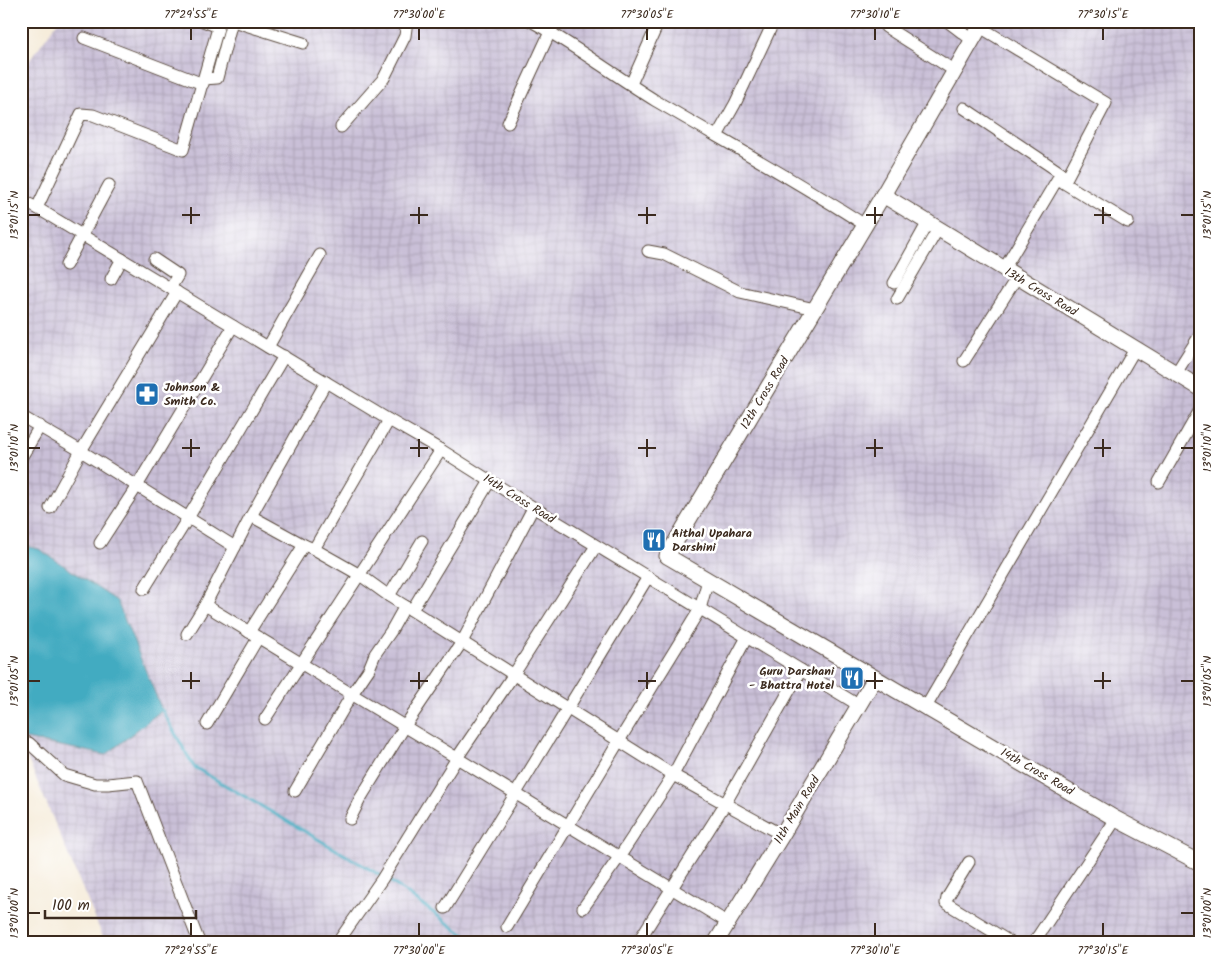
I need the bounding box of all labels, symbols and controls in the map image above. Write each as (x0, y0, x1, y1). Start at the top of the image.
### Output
text: 77°29'55"E (164, 5, 219, 24)
text: 77°30'00"E (393, 5, 446, 24)
text: 77°30'05"E (620, 5, 675, 24)
text: 77°30'10"E (850, 5, 901, 24)
text: 77°30'15"E (1078, 5, 1129, 24)
text: 13°01'15"N (5, 191, 24, 239)
text: 13°01'15"N (1198, 191, 1217, 239)
street label: 13th Cross Road (1001, 263, 1082, 322)
street label: 12th Cross Road (736, 352, 795, 433)
place label: Johnson & Smith Co. (164, 378, 221, 411)
pharmacy icon: Johnson & Smith Co. (134, 381, 160, 407)
text: 13°01'10"N (5, 424, 24, 472)
text: 13°01'10"N (1198, 424, 1217, 472)
street label: 14th Cross Road (479, 469, 560, 529)
place label: Aithal Upahara Darshini (672, 524, 752, 557)
restaurant icon: Aithal Upahara Darshini (641, 527, 667, 553)
text: 13°01'05"N (5, 656, 24, 706)
text: 13°01'05"N (1198, 656, 1217, 706)
place label: Guru Darshani - Bhattra Hotel (749, 662, 835, 695)
restaurant icon: Guru Darshani - Bhattra Hotel (839, 665, 865, 691)
street label: 14th Cross Road (997, 743, 1078, 801)
street label: 11th Main Road (769, 771, 825, 848)
text: 13°01'00"N (5, 888, 24, 938)
scale bar (45, 888, 196, 920)
text: 13°01'00"N (1198, 888, 1217, 938)
text: 100 m (52, 894, 90, 918)
text: 77°29'55"E (164, 941, 219, 960)
text: 77°30'00"E (393, 941, 446, 960)
text: 77°30'05"E (620, 941, 675, 960)
text: 77°30'10"E (850, 941, 901, 960)
text: 77°30'15"E (1078, 941, 1129, 960)

